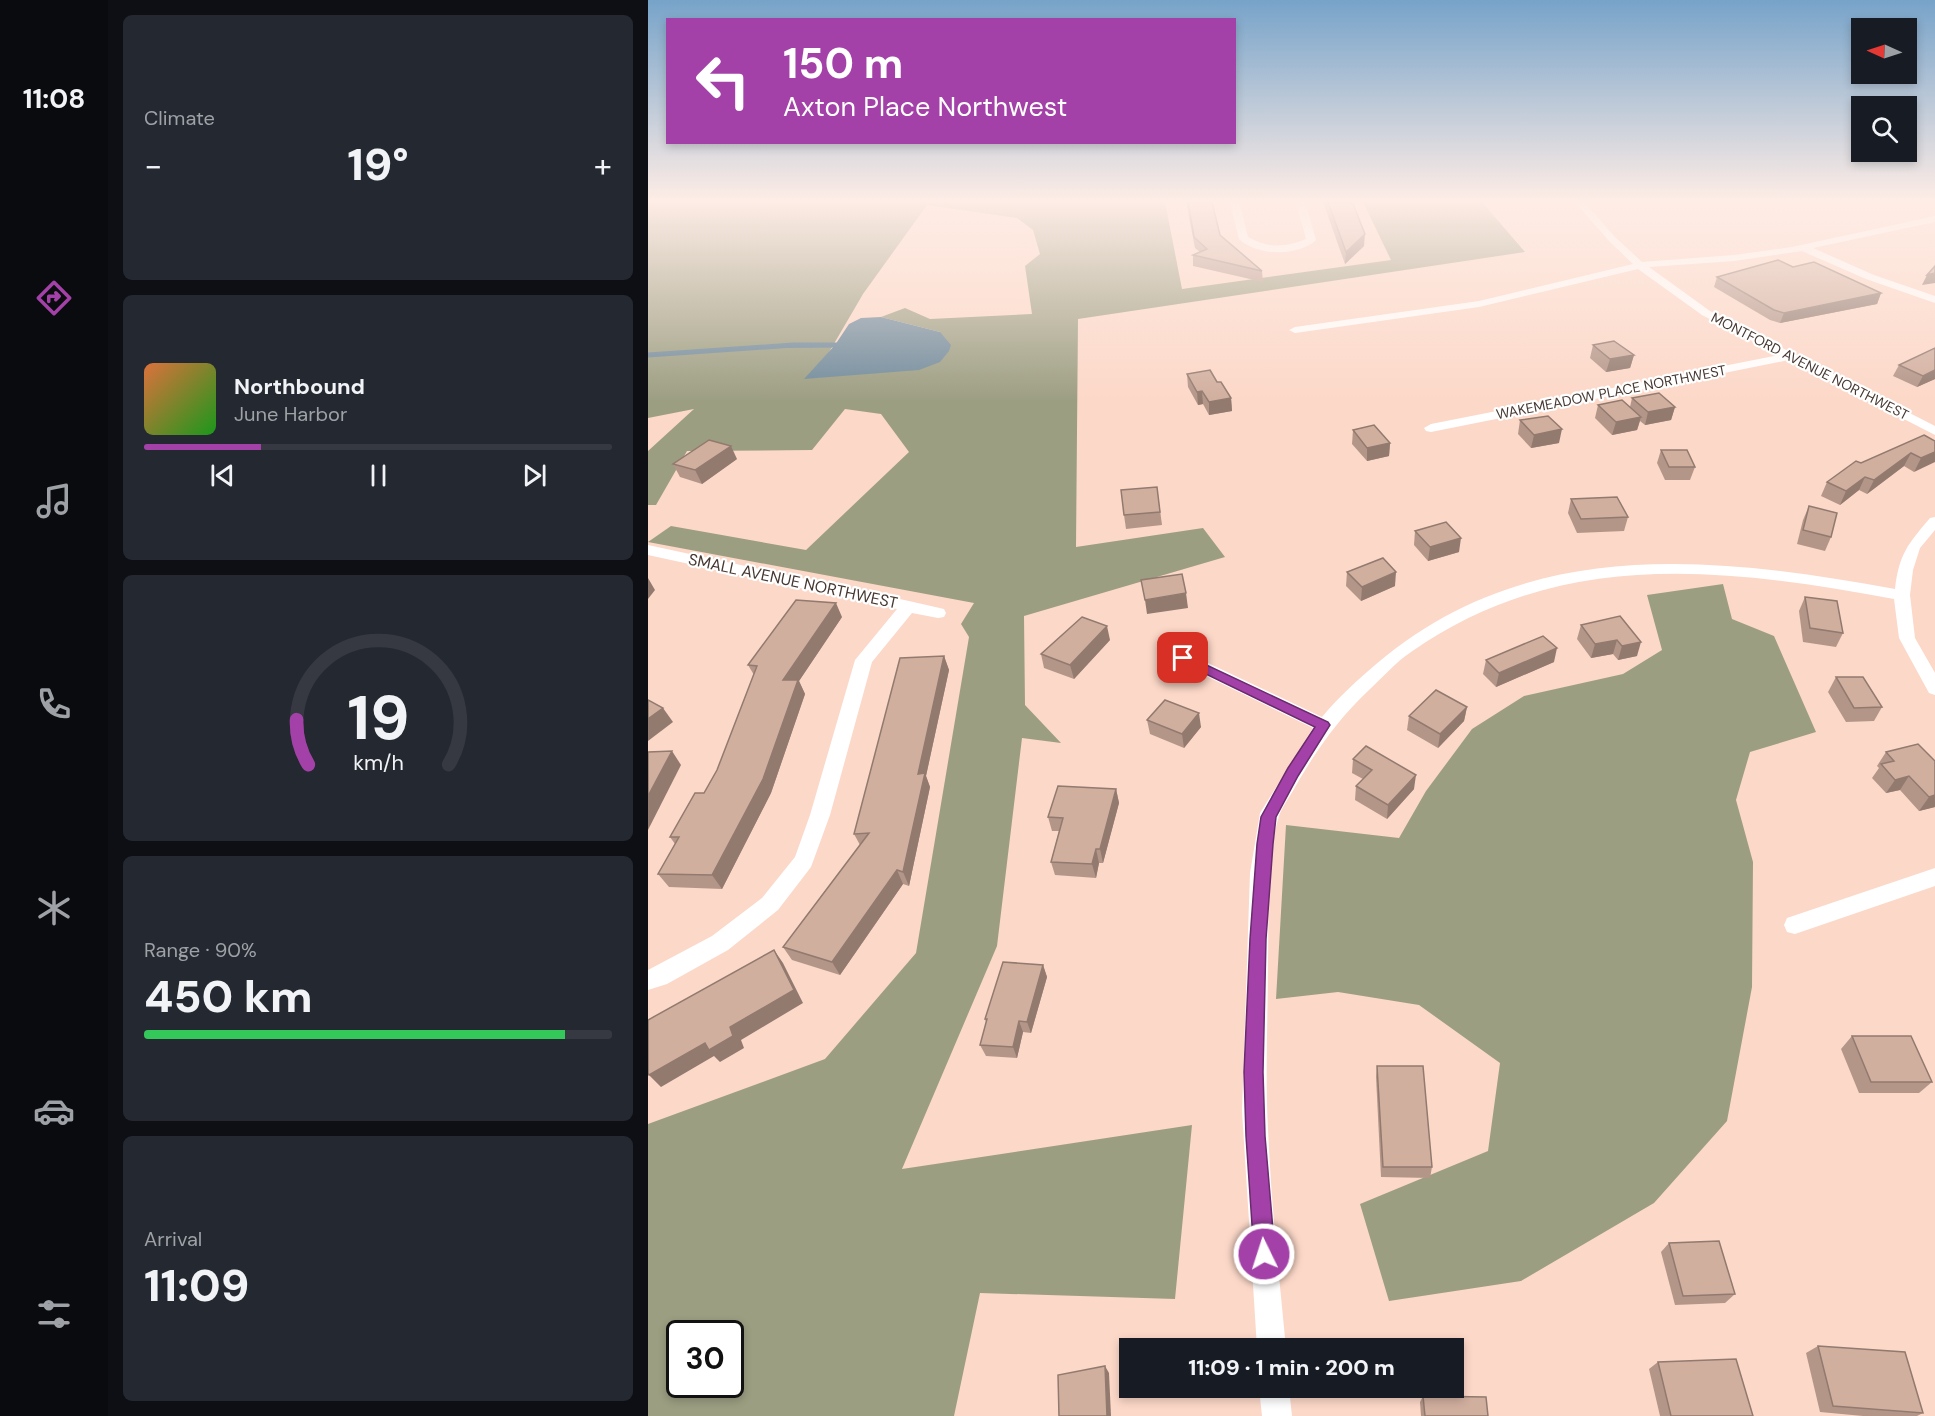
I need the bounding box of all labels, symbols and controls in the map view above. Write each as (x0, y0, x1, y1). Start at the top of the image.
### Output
north arrow (1851, 18, 1917, 84)
map controls (1851, 18, 1917, 162)
text: 150 m (783, 36, 903, 91)
icon: left (684, 42, 762, 120)
text: 11:08 (23, 81, 85, 116)
text: Axton Place Northwest (783, 89, 1067, 124)
button: search (1851, 96, 1917, 162)
text: Climate (144, 105, 215, 131)
text: 19° (347, 135, 409, 194)
text: − (144, 144, 162, 187)
text: + (594, 144, 612, 187)
icon: directions (33, 277, 75, 319)
street label: MONTFORD AVENUE NORTHWEST (1708, 308, 1912, 424)
street label: WAKEMEADOW PLACE NORTHWEST (1495, 361, 1728, 423)
text: Northbound (234, 372, 365, 401)
text: June Harbor (234, 401, 347, 427)
icon: previous (206, 459, 239, 492)
icon: pause (362, 459, 395, 492)
icon: next (518, 459, 551, 492)
icon: music (33, 480, 75, 522)
street label: SMALL AVENUE NORTHWEST (686, 549, 900, 613)
pin (1157, 632, 1208, 683)
icon: arrive (1166, 641, 1199, 674)
text: 19 (347, 677, 409, 758)
icon: phone (33, 683, 75, 725)
text: km/h (353, 749, 403, 777)
icon: climate (33, 887, 75, 929)
text: Range · 90% (144, 937, 257, 963)
text: 450 km (144, 967, 313, 1026)
icon: car (33, 1090, 75, 1132)
position arrow (1232, 1222, 1296, 1286)
text: Arrival (144, 1226, 202, 1252)
text: 11:09 (144, 1256, 249, 1315)
icon: filters (33, 1293, 75, 1335)
speed limit sign: 30 (666, 1320, 744, 1398)
text: 11:09 · 1 min · 200 m (1188, 1353, 1395, 1382)

